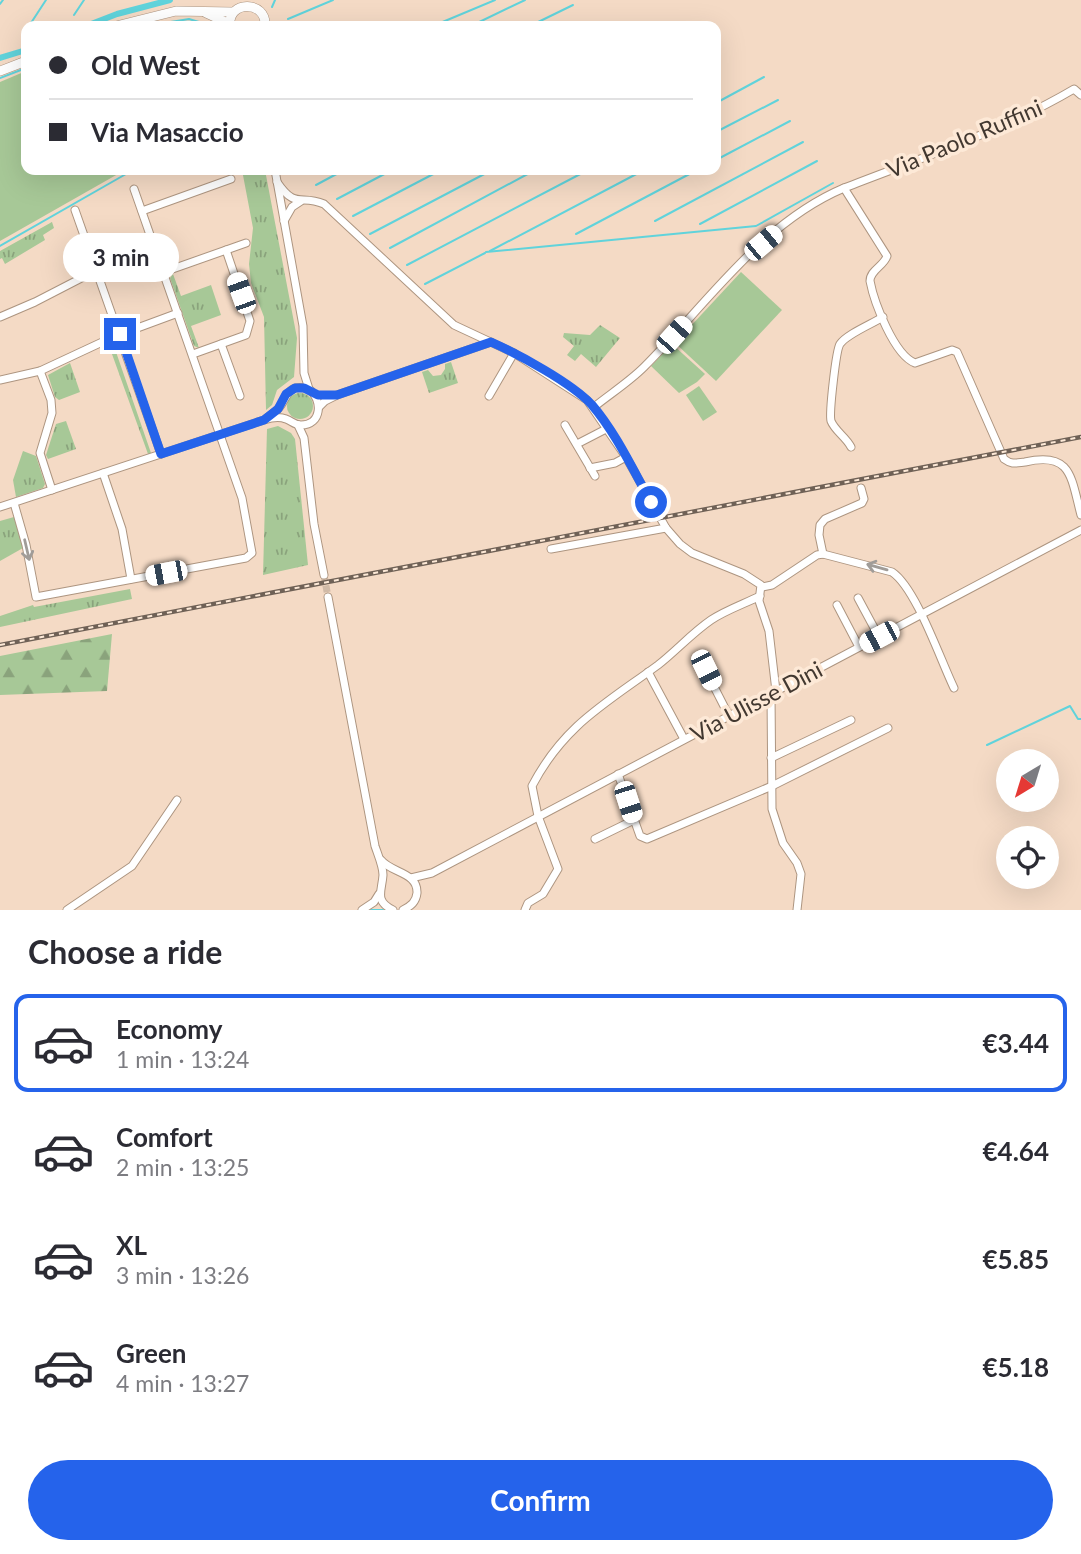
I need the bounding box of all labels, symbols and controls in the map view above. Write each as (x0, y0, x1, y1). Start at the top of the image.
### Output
text: Old West (91, 49, 200, 81)
street label: Via Paolo Ruffini (882, 93, 1046, 183)
text: Via Masaccio (91, 116, 244, 148)
car (741, 221, 786, 265)
callout: 3 min (62, 232, 178, 282)
text: 3 min (92, 243, 150, 271)
car (224, 270, 259, 316)
car (653, 312, 696, 358)
route end (104, 318, 136, 350)
route start (635, 486, 667, 518)
one-way arrow (21, 538, 34, 560)
car (144, 559, 189, 587)
one-way arrow (866, 560, 889, 573)
car (856, 618, 903, 656)
car (688, 647, 725, 693)
street label: Via Ulisse Dini (685, 655, 827, 747)
north arrow (996, 749, 1059, 812)
map controls (996, 749, 1059, 889)
car (612, 779, 645, 825)
button: locate (996, 826, 1059, 889)
text: Choose a ride (28, 932, 222, 971)
icon: car (32, 1012, 95, 1075)
text: Economy (116, 1013, 222, 1045)
text: €3.44 (983, 1027, 1049, 1059)
text: 1 min · 13:24 (116, 1045, 249, 1073)
icon: car (32, 1120, 95, 1183)
text: Comfort (116, 1121, 213, 1153)
text: €4.64 (983, 1135, 1049, 1167)
text: 2 min · 13:25 (116, 1153, 249, 1181)
icon: car (32, 1228, 95, 1291)
text: XL (116, 1229, 147, 1261)
text: €5.85 (983, 1243, 1049, 1275)
text: 3 min · 13:26 (116, 1261, 249, 1289)
icon: car (32, 1336, 95, 1399)
text: Green (116, 1337, 186, 1369)
text: €5.18 (983, 1351, 1049, 1383)
text: 4 min · 13:27 (116, 1369, 249, 1397)
button: Confirm (28, 1460, 1053, 1540)

